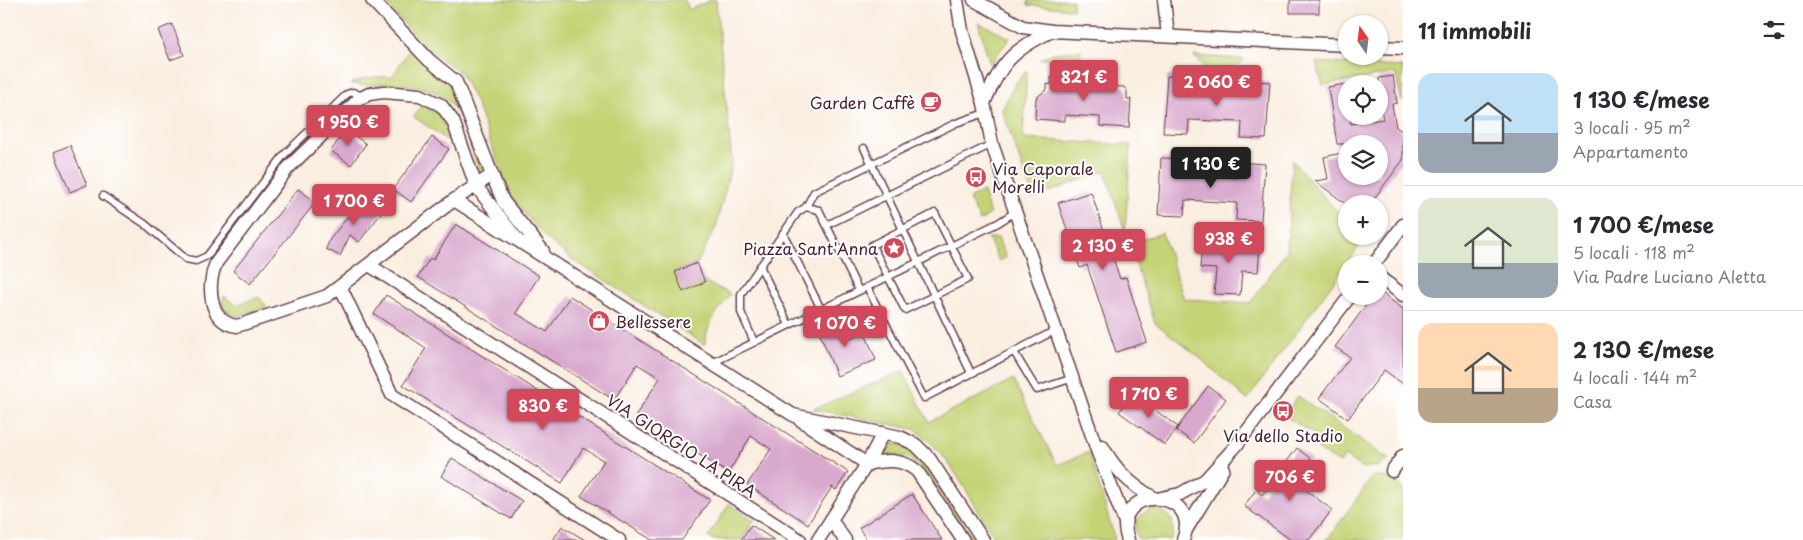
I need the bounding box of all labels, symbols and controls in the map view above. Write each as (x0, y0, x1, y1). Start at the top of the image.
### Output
text: 11 immobili (1418, 14, 1531, 46)
north arrow (1338, 15, 1388, 65)
map controls (1338, 15, 1388, 305)
icon: filters (1760, 16, 1788, 44)
pin: 821 € (1049, 59, 1119, 102)
text: 821 € (1061, 64, 1107, 88)
pin: 2 060 € (1171, 64, 1263, 107)
text: 2 060 € (1184, 69, 1250, 93)
button: locate (1338, 75, 1388, 125)
text: 1 130 €/mese (1573, 83, 1710, 115)
place label: Garden Caffè (810, 90, 915, 114)
cafe icon: Garden Caffè (919, 90, 943, 114)
icon: home (1458, 93, 1518, 153)
pin: 1 950 € (302, 104, 394, 147)
text: 1 950 € (317, 109, 379, 133)
text: 3 locali · 95 m² (1573, 115, 1691, 139)
button: layers (1338, 135, 1388, 185)
text: Appartamento (1573, 139, 1688, 163)
pin: 1 130 € (1165, 146, 1257, 189)
text: 1 130 € (1182, 151, 1240, 175)
place label: Via Caporale Morelli (992, 156, 1094, 198)
bus stop icon: Via Caporale Morelli (964, 165, 988, 189)
pin: 1 700 € (308, 184, 400, 226)
text: 1 700 € (323, 188, 385, 212)
button: + (1338, 195, 1388, 245)
text: 1 700 €/mese (1573, 208, 1714, 240)
icon: home (1458, 218, 1518, 278)
pin: 938 € (1194, 222, 1264, 264)
text: 938 € (1205, 226, 1253, 250)
pin: 2 130 € (1057, 228, 1149, 271)
text: 2 130 € (1072, 233, 1134, 257)
place label: Piazza Sant'Anna (743, 236, 878, 260)
place icon: Piazza Sant'Anna (882, 236, 906, 260)
text: 5 locali · 118 m² (1573, 240, 1695, 264)
button: − (1338, 255, 1388, 305)
text: Via Padre Luciano Aletta (1573, 264, 1766, 288)
pin: 1 070 € (799, 306, 891, 348)
shop icon: Bellessere (587, 309, 611, 333)
place label: Bellessere (615, 309, 691, 333)
text: 1 070 € (814, 310, 876, 334)
text: 2 130 €/mese (1573, 333, 1714, 365)
icon: home (1458, 343, 1518, 403)
text: 4 locali · 144 m² (1573, 365, 1697, 389)
pin: 1 710 € (1103, 376, 1195, 419)
text: 1 710 € (1120, 381, 1178, 405)
street label: VIA GIORGIO LA PIRA (602, 387, 762, 503)
pin: 830 € (508, 388, 578, 431)
text: Casa (1573, 389, 1612, 413)
text: 830 € (518, 393, 568, 417)
bus stop icon: Via dello Stadio (1271, 399, 1295, 423)
place label: Via dello Stadio (1223, 423, 1343, 447)
pin: 706 € (1255, 460, 1325, 502)
text: 706 € (1265, 464, 1315, 488)

